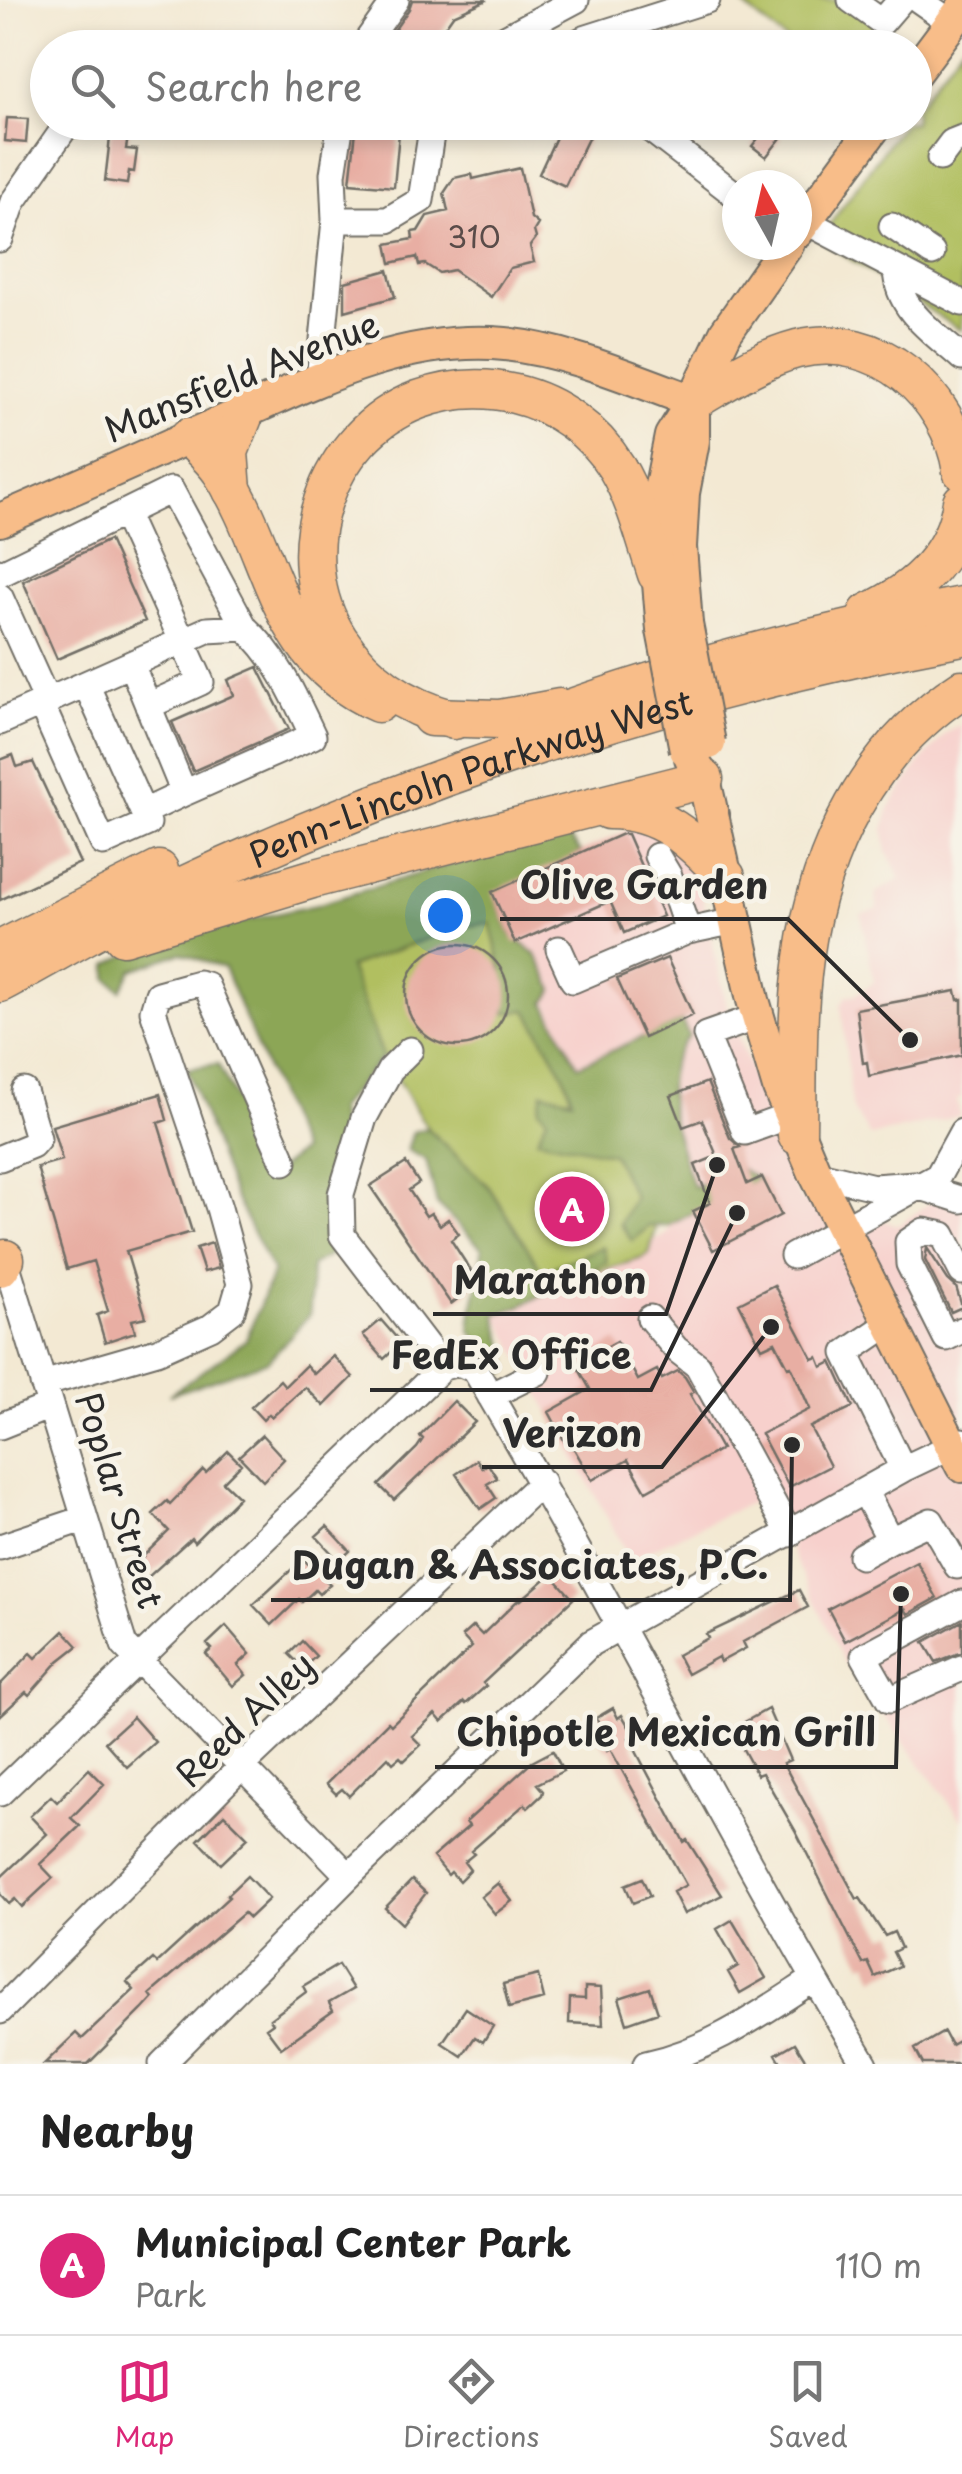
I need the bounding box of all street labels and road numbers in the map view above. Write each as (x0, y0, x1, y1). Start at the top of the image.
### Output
street label: Mansfield Avenue (96, 296, 386, 454)
street label: Penn-Lincoln Parkway West (240, 673, 698, 880)
street label: Poplar Street (63, 1385, 179, 1615)
street label: Reed Alley (162, 1638, 326, 1798)

